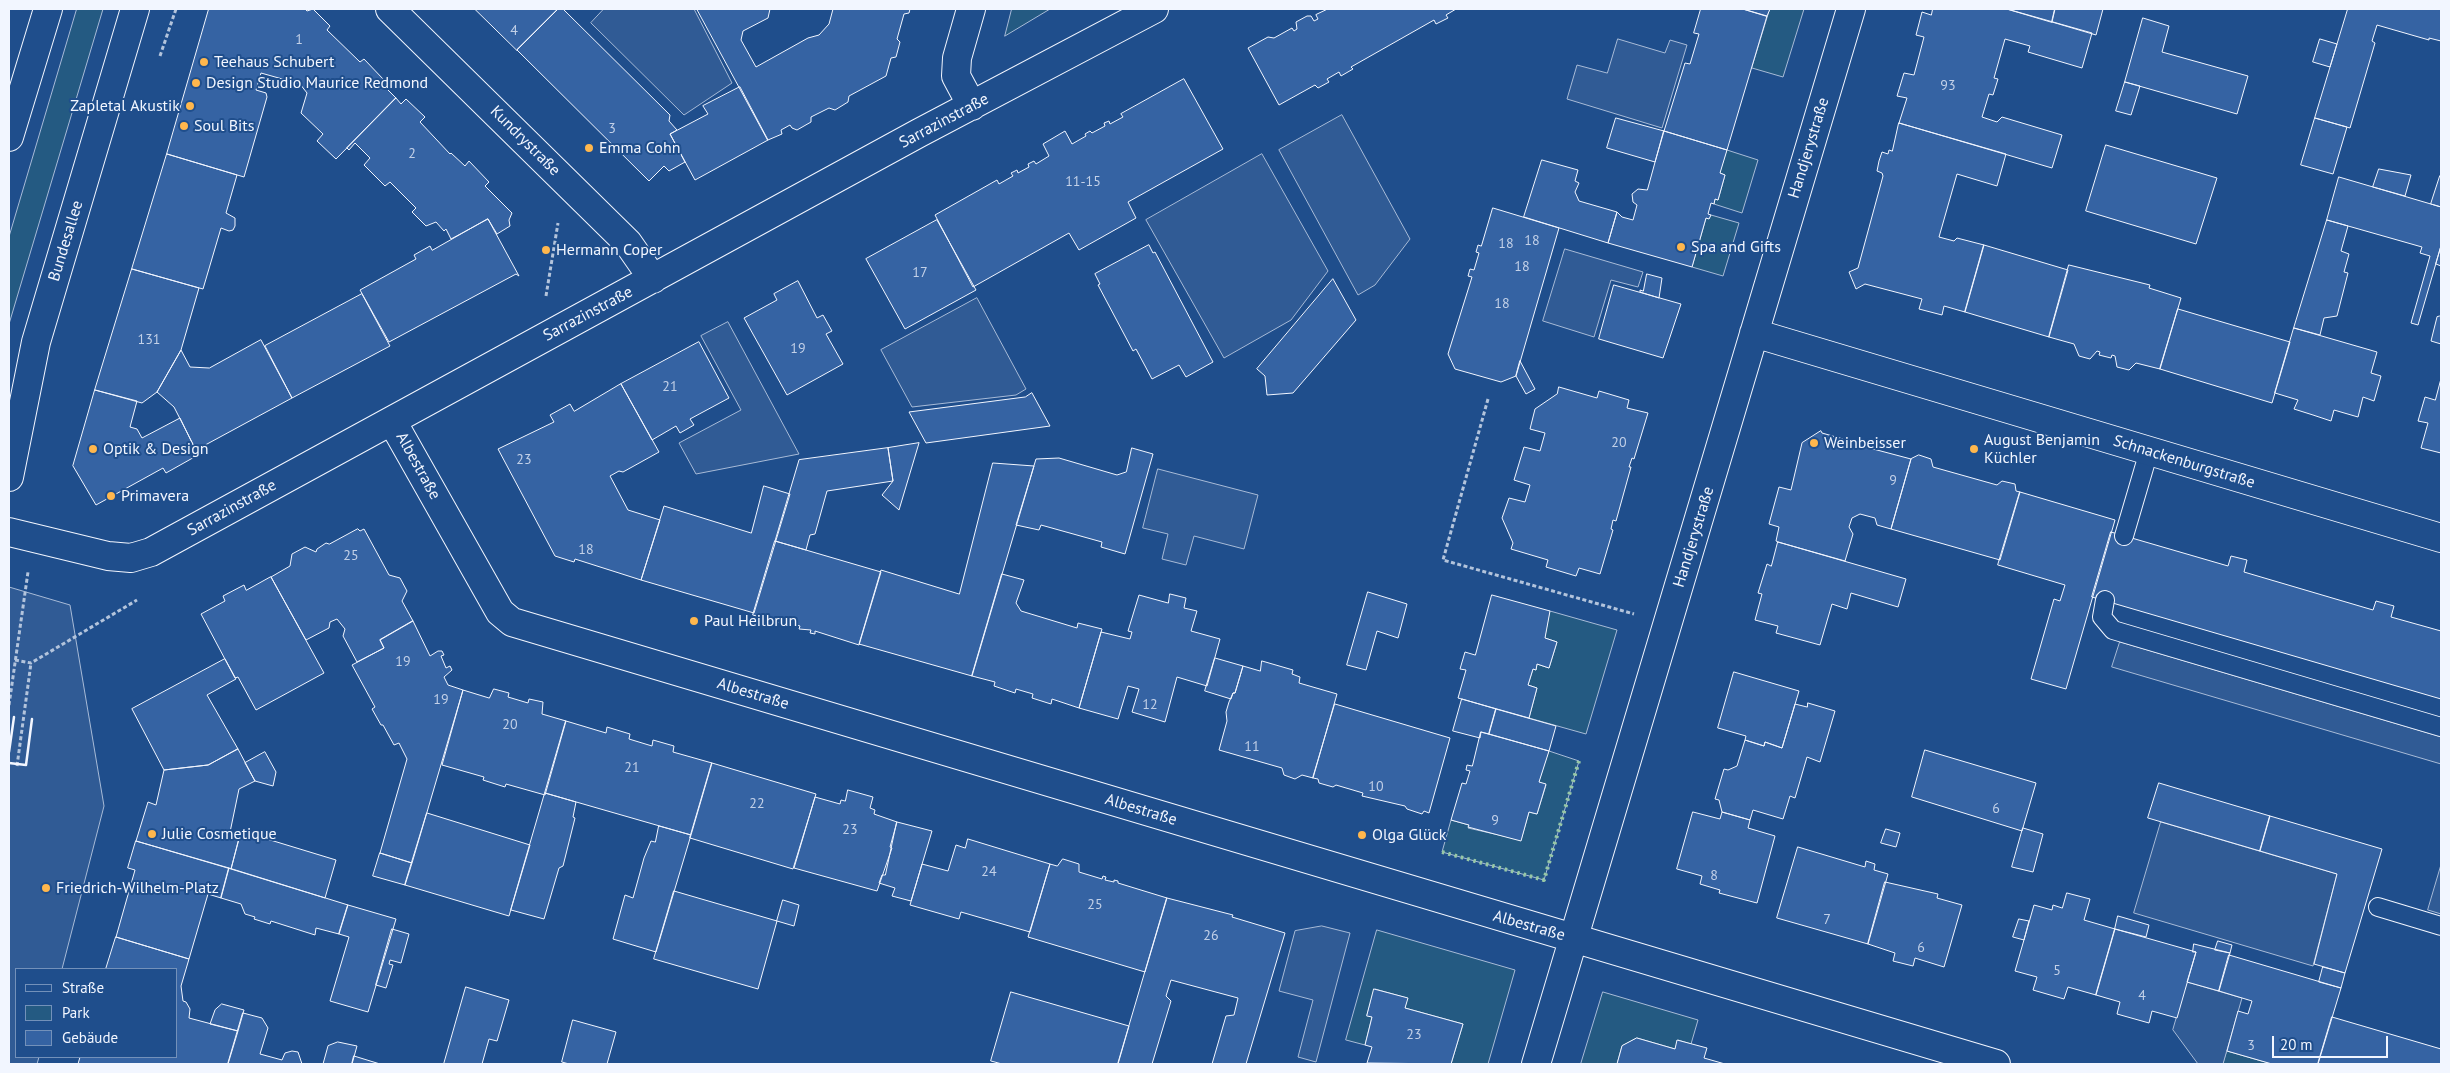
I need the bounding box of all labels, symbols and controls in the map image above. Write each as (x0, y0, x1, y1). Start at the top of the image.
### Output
house number: 4 (510, 23, 518, 39)
house number: 1 (295, 32, 303, 48)
place label: Teehaus Schubert (214, 52, 334, 72)
marker: Teehaus Schubert (198, 56, 210, 68)
place label: Design Studio Maurice Redmond (206, 73, 428, 93)
marker: Design Studio Maurice Redmond (190, 77, 202, 89)
house number: 93 (1940, 78, 1956, 94)
street label: Sarrazinstraße (896, 89, 992, 153)
street label: Handjerystraße (1785, 95, 1833, 201)
place label: Zapletal Akustik (70, 96, 180, 116)
marker: Zapletal Akustik (184, 100, 196, 112)
street label: Kundrystraße (486, 102, 564, 180)
place label: Soul Bits (194, 116, 254, 136)
marker: Soul Bits (178, 120, 190, 132)
house number: 3 (608, 121, 616, 137)
place label: Emma Cohn (599, 138, 680, 158)
marker: Emma Cohn (583, 142, 595, 154)
house number: 2 (408, 146, 416, 162)
house number: 11-15 (1065, 174, 1101, 190)
street label: Bundesallee (45, 198, 87, 284)
house number: 18 (1524, 233, 1540, 249)
house number: 18 (1498, 236, 1514, 252)
place label: Spa and Gifts (1691, 237, 1781, 257)
place label: Hermann Coper (556, 240, 662, 260)
marker: Spa and Gifts (1675, 241, 1687, 253)
marker: Hermann Coper (540, 244, 552, 256)
house number: 18 (1514, 259, 1530, 275)
house number: 17 (912, 265, 928, 281)
street label: Sarrazinstraße (540, 282, 636, 346)
house number: 18 (1494, 296, 1510, 312)
house number: 131 (138, 332, 160, 348)
house number: 19 (790, 341, 806, 357)
house number: 21 (662, 379, 678, 395)
street label: Albestraße (392, 429, 444, 503)
place label: August Benjamin Küchler (1984, 430, 2100, 468)
street label: Schnackenburgstraße (2111, 431, 2257, 493)
place label: Weinbeisser (1824, 433, 1906, 453)
house number: 20 (1611, 435, 1627, 451)
marker: Weinbeisser (1808, 437, 1820, 449)
place label: Optik & Design (103, 439, 209, 459)
marker: Optik & Design (87, 443, 99, 455)
marker: August Benjamin Küchler (1968, 443, 1980, 455)
house number: 23 (516, 452, 532, 468)
house number: 9 (1889, 473, 1897, 489)
street label: Sarrazinstraße (184, 476, 280, 540)
street label: Handjerystraße (1670, 484, 1718, 590)
place label: Primavera (121, 486, 189, 506)
marker: Primavera (105, 490, 117, 502)
house number: 18 (578, 542, 594, 558)
house number: 25 (343, 548, 359, 564)
place label: Paul Heilbrun (704, 611, 797, 631)
marker: Paul Heilbrun (688, 615, 700, 627)
house number: 19 (395, 654, 411, 670)
street label: Albestraße (715, 674, 791, 714)
house number: 19 (433, 692, 449, 708)
house number: 12 (1142, 697, 1158, 713)
house number: 20 (502, 717, 518, 733)
house number: 11 (1244, 739, 1260, 755)
house number: 21 (624, 760, 640, 776)
house number: 10 (1368, 779, 1384, 795)
street label: Albestraße (1103, 790, 1179, 830)
house number: 22 (749, 796, 765, 812)
house number: 6 (1992, 801, 2000, 817)
house number: 9 (1491, 813, 1499, 829)
house number: 23 (842, 822, 858, 838)
place label: Julie Cosmetique (162, 824, 277, 844)
place label: Olga Glück (1372, 825, 1446, 845)
marker: Julie Cosmetique (146, 828, 158, 840)
marker: Olga Glück (1356, 829, 1368, 841)
house number: 24 (981, 864, 997, 880)
house number: 8 (1710, 868, 1718, 884)
place label: Friedrich-Wilhelm-Platz (56, 878, 219, 898)
marker: Friedrich-Wilhelm-Platz (40, 882, 52, 894)
house number: 25 (1087, 897, 1103, 913)
street label: Albestraße (1491, 907, 1567, 945)
house number: 7 (1823, 912, 1831, 928)
house number: 26 (1203, 928, 1219, 944)
house number: 6 (1917, 940, 1925, 956)
house number: 5 (2053, 963, 2061, 979)
legend (15, 968, 178, 1058)
text: Straße (62, 978, 104, 997)
house number: 4 (2138, 988, 2146, 1004)
text: Park (62, 1003, 90, 1022)
scale bar (2275, 1026, 2391, 1058)
house number: 23 (1406, 1027, 1422, 1043)
text: Gebäude (62, 1028, 118, 1047)
text: 20 m (2280, 1035, 2313, 1054)
house number: 3 (2247, 1038, 2255, 1054)

